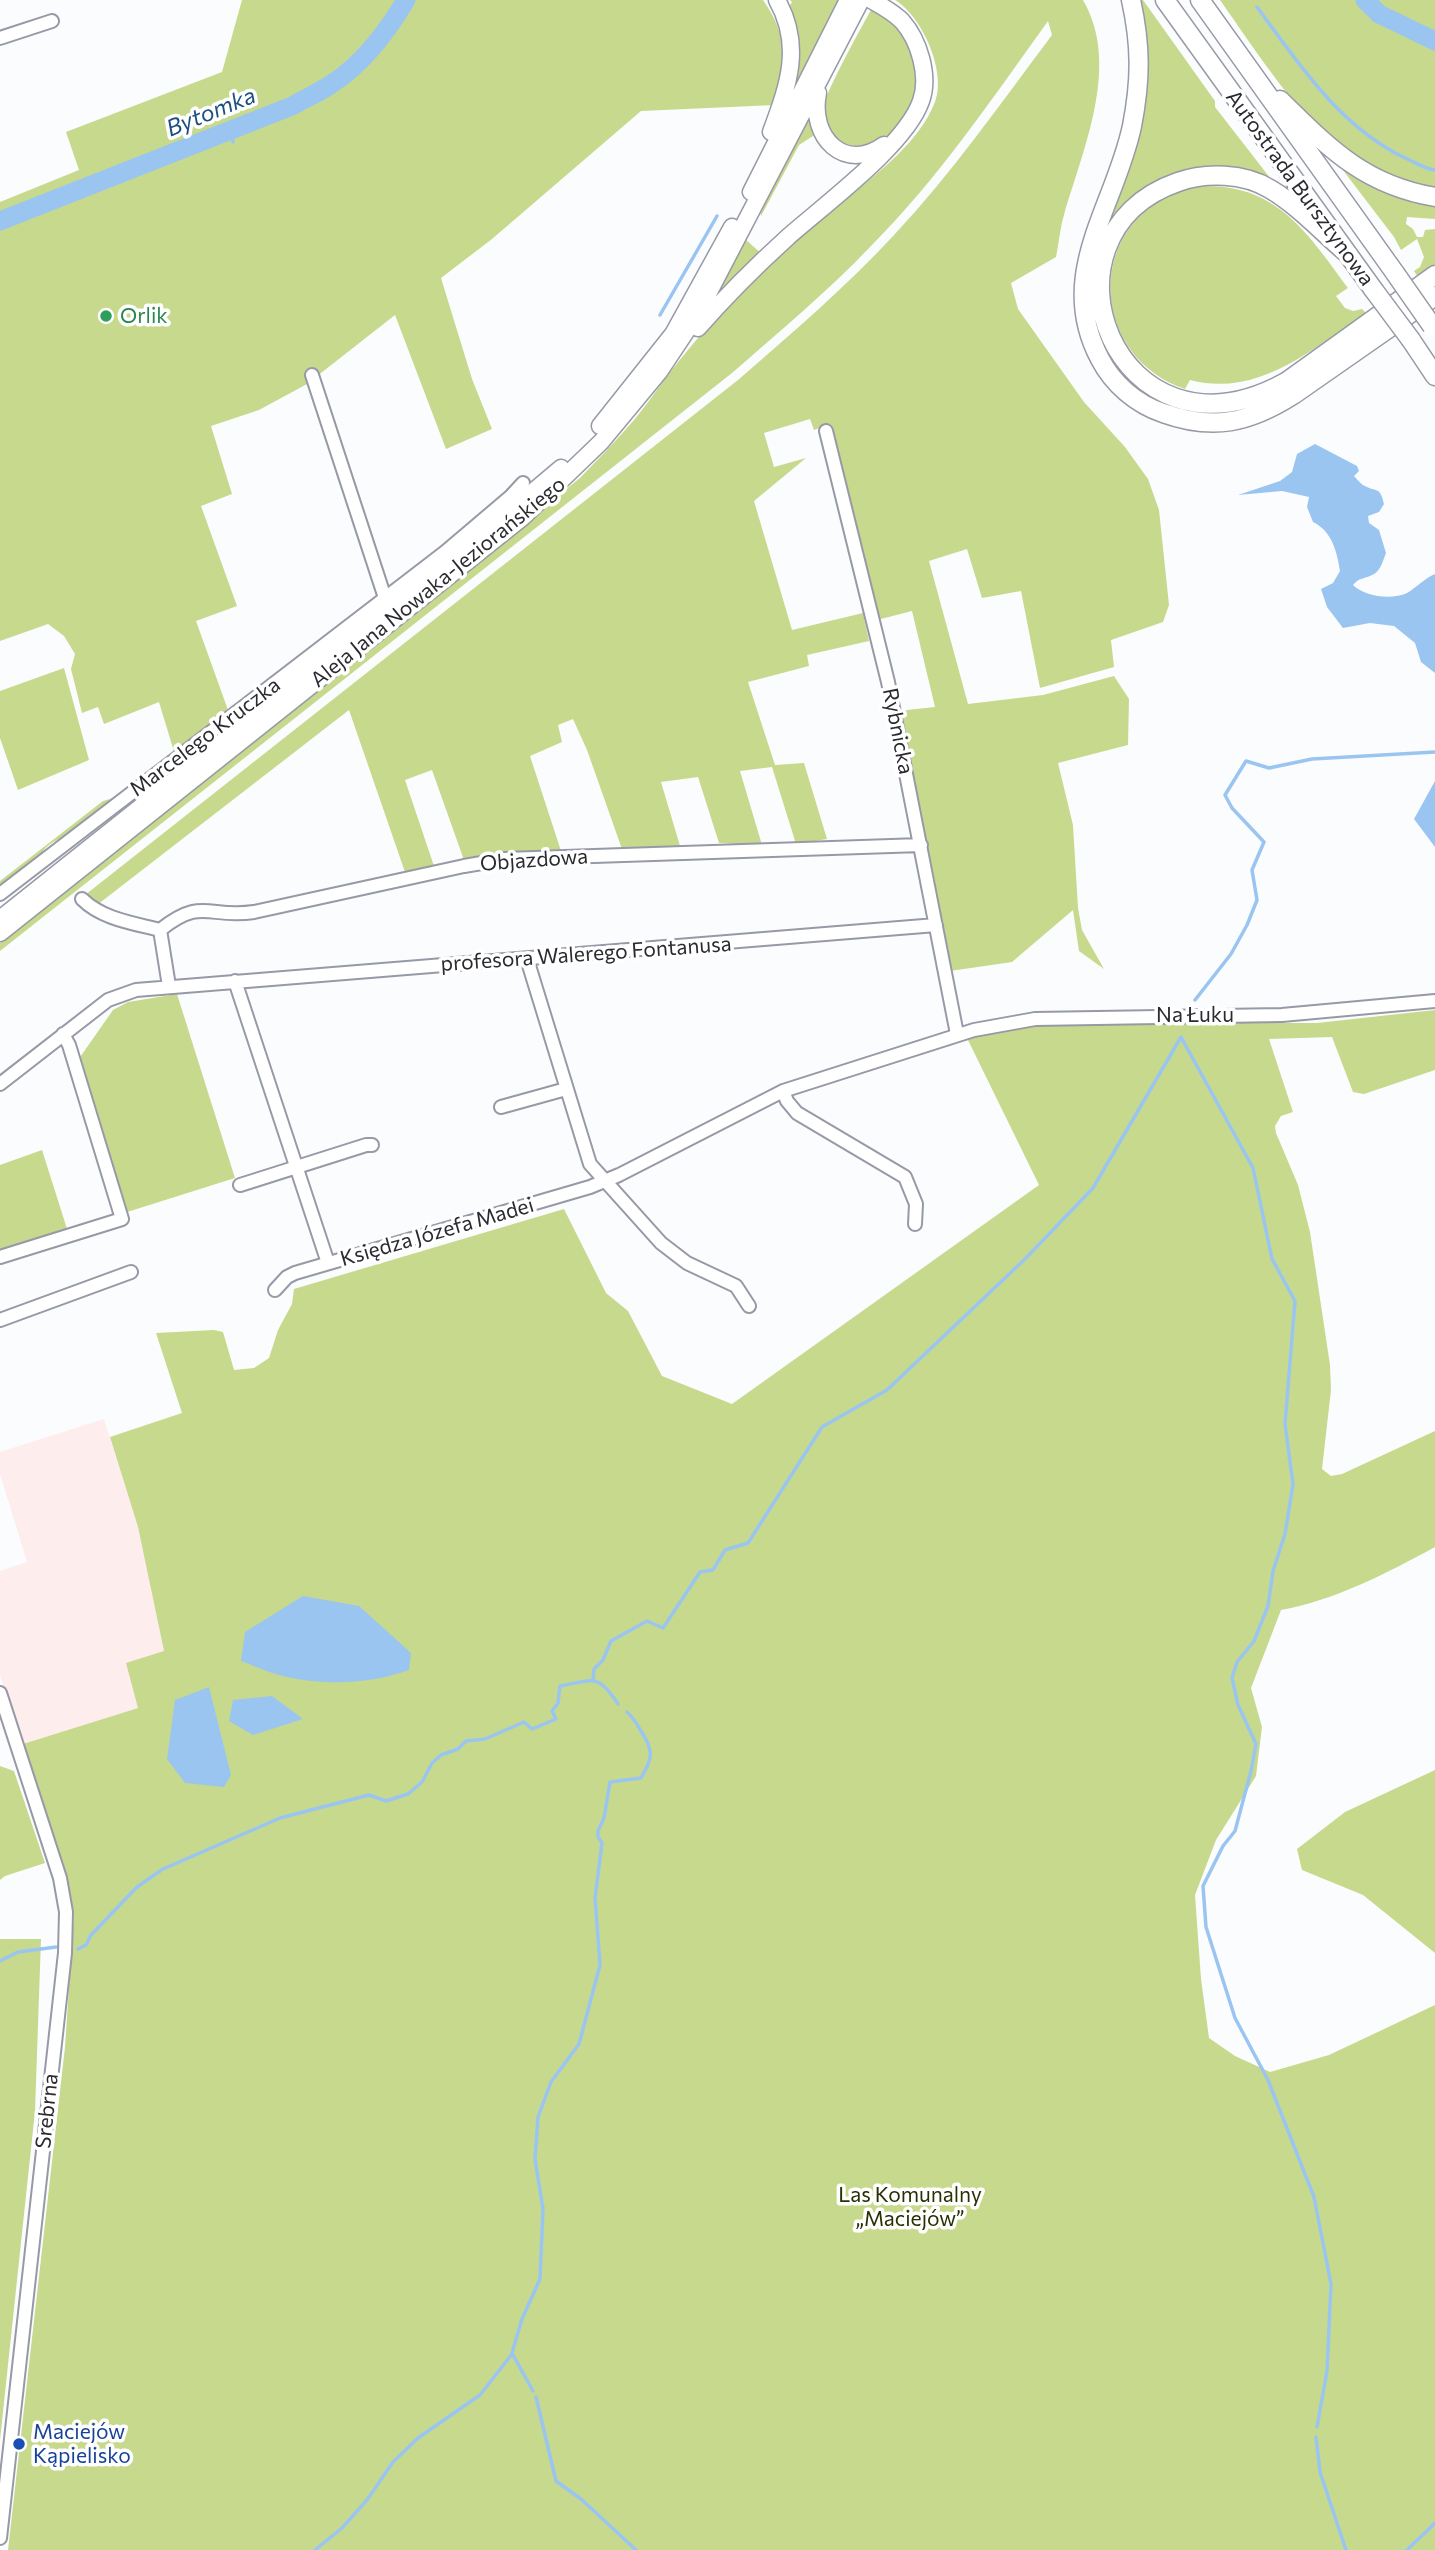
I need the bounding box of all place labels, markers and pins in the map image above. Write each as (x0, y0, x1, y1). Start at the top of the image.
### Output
place label: Orlik (120, 303, 168, 329)
marker: Orlik (98, 308, 114, 324)
place label: Maciejów Kąpielisko (33, 2419, 131, 2469)
marker: Maciejów Kąpielisko (11, 2436, 27, 2452)

